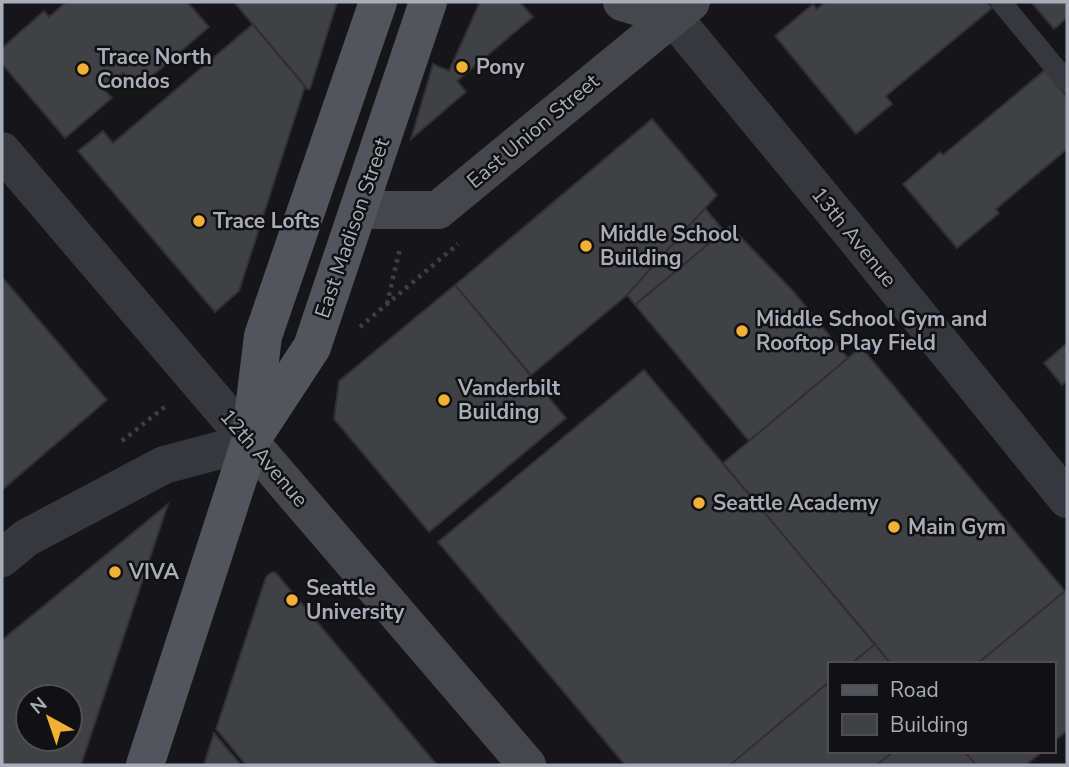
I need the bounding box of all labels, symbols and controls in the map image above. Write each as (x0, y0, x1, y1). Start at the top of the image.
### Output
place label: Trace North Condos (97, 43, 212, 95)
place label: Pony (476, 53, 525, 81)
marker: Pony (454, 59, 470, 75)
marker: Trace North Condos (75, 61, 91, 77)
street label: East Union Street (461, 67, 605, 195)
street label: East Madison Street (308, 134, 396, 322)
street label: 13th Avenue (805, 181, 903, 293)
place label: Trace Lofts (213, 207, 320, 235)
marker: Trace Lofts (191, 213, 207, 229)
place label: Middle School Building (600, 220, 739, 272)
marker: Middle School Building (578, 238, 594, 254)
place label: Middle School Gym and Rooftop Play Field (756, 305, 987, 357)
marker: Middle School Gym and Rooftop Play Field (734, 323, 750, 339)
place label: Vanderbilt Building (457, 374, 561, 426)
marker: Vanderbilt Building (436, 392, 452, 408)
street label: 12th Avenue (214, 403, 314, 513)
place label: Seattle Academy (713, 489, 879, 517)
marker: Seattle Academy (691, 495, 707, 511)
place label: Main Gym (908, 513, 1006, 541)
marker: Main Gym (886, 519, 902, 535)
place label: VIVA (128, 558, 180, 586)
marker: VIVA (107, 564, 123, 580)
place label: Seattle University (306, 574, 405, 626)
marker: Seattle University (284, 592, 300, 608)
legend (828, 662, 1055, 753)
text: Road (890, 676, 939, 704)
north arrow (14, 683, 84, 753)
text: N (25, 691, 53, 720)
text: Building (890, 711, 968, 739)

